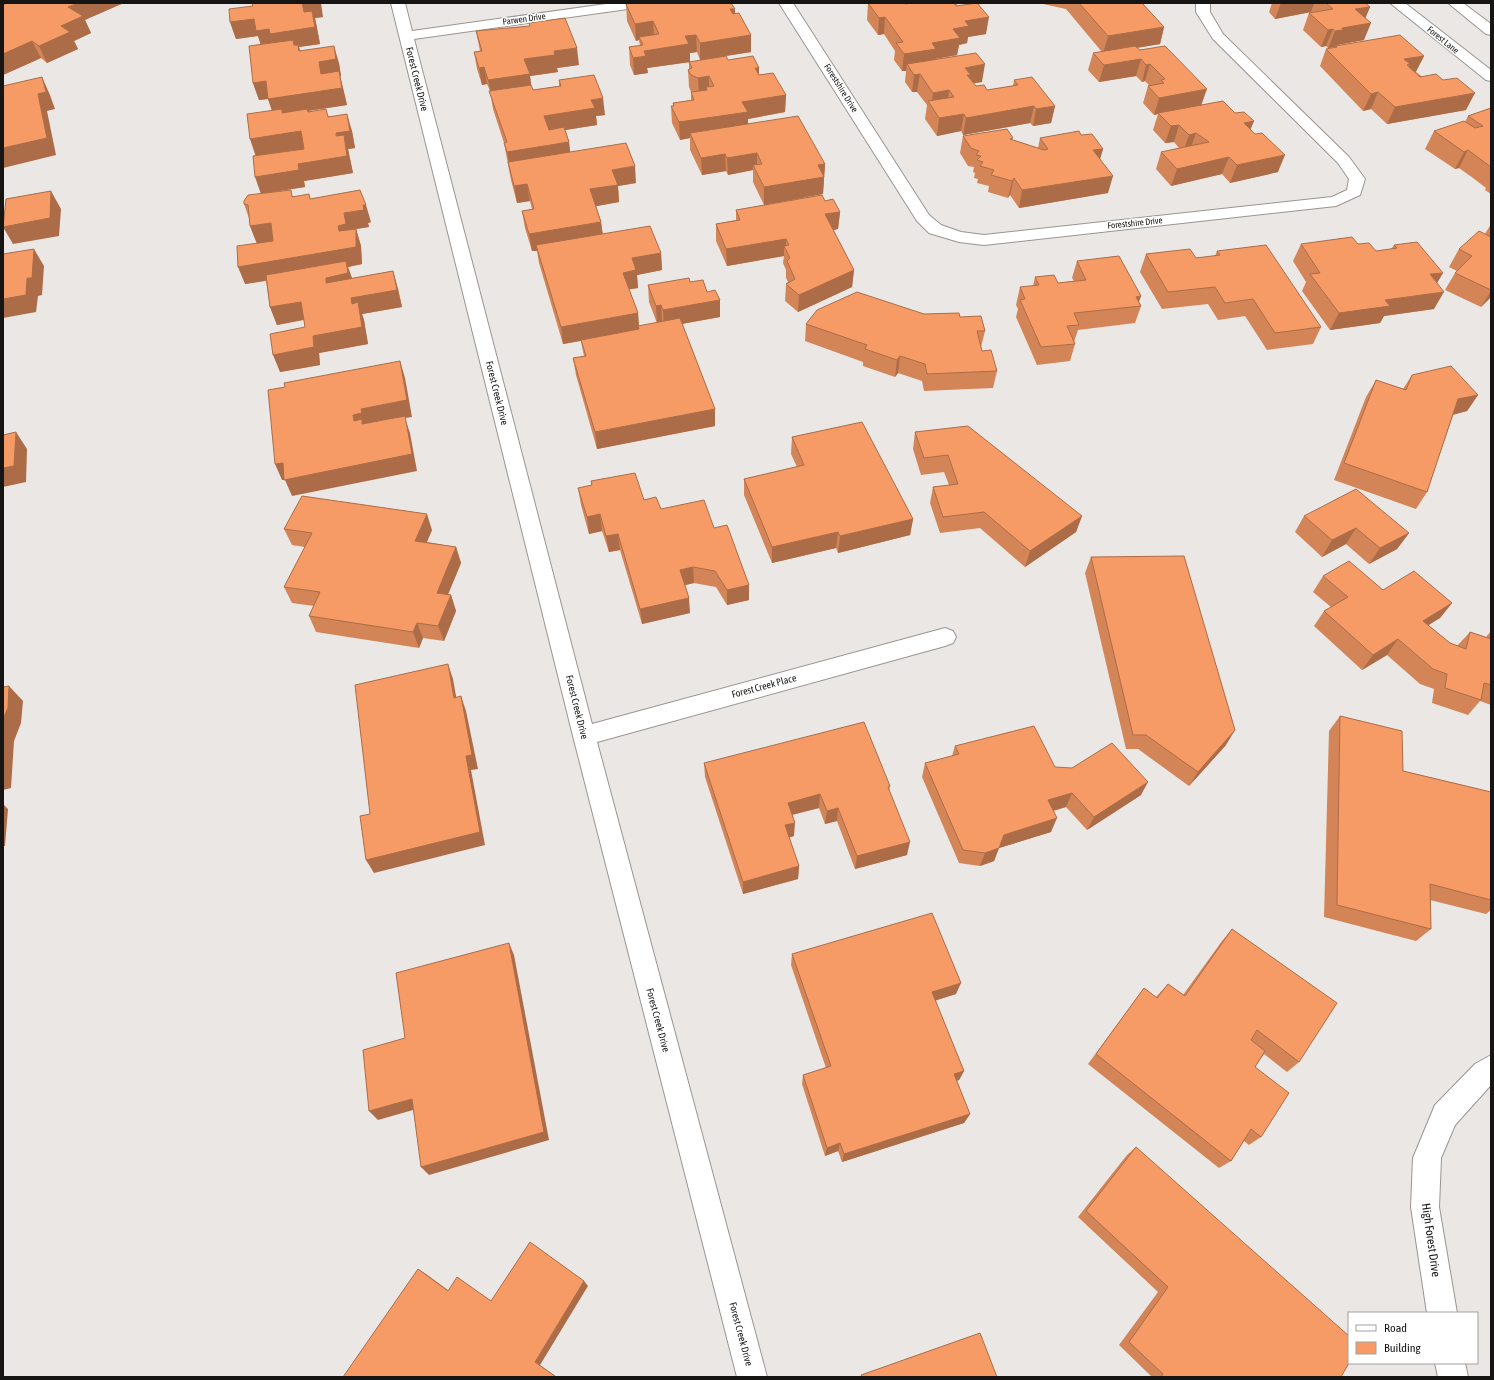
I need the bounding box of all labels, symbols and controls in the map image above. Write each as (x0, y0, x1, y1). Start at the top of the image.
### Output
street label: Parwen Drive (502, 11, 546, 27)
street label: Forest Lane (1425, 24, 1461, 56)
street label: Forest Creek Drive (404, 46, 430, 113)
street label: Forestshire Drive (822, 62, 860, 114)
street label: Forestshire Drive (1107, 215, 1163, 231)
street label: Forest Creek Drive (484, 360, 510, 427)
street label: Forest Creek Place (730, 672, 798, 700)
street label: Forest Creek Drive (564, 674, 590, 741)
street label: Forest Creek Drive (644, 987, 672, 1053)
street label: High Forest Drive (1419, 1202, 1443, 1278)
street label: Forest Creek Drive (727, 1301, 755, 1367)
legend (1348, 1312, 1478, 1364)
text: Road (1384, 1321, 1407, 1335)
text: Building (1384, 1341, 1422, 1355)

